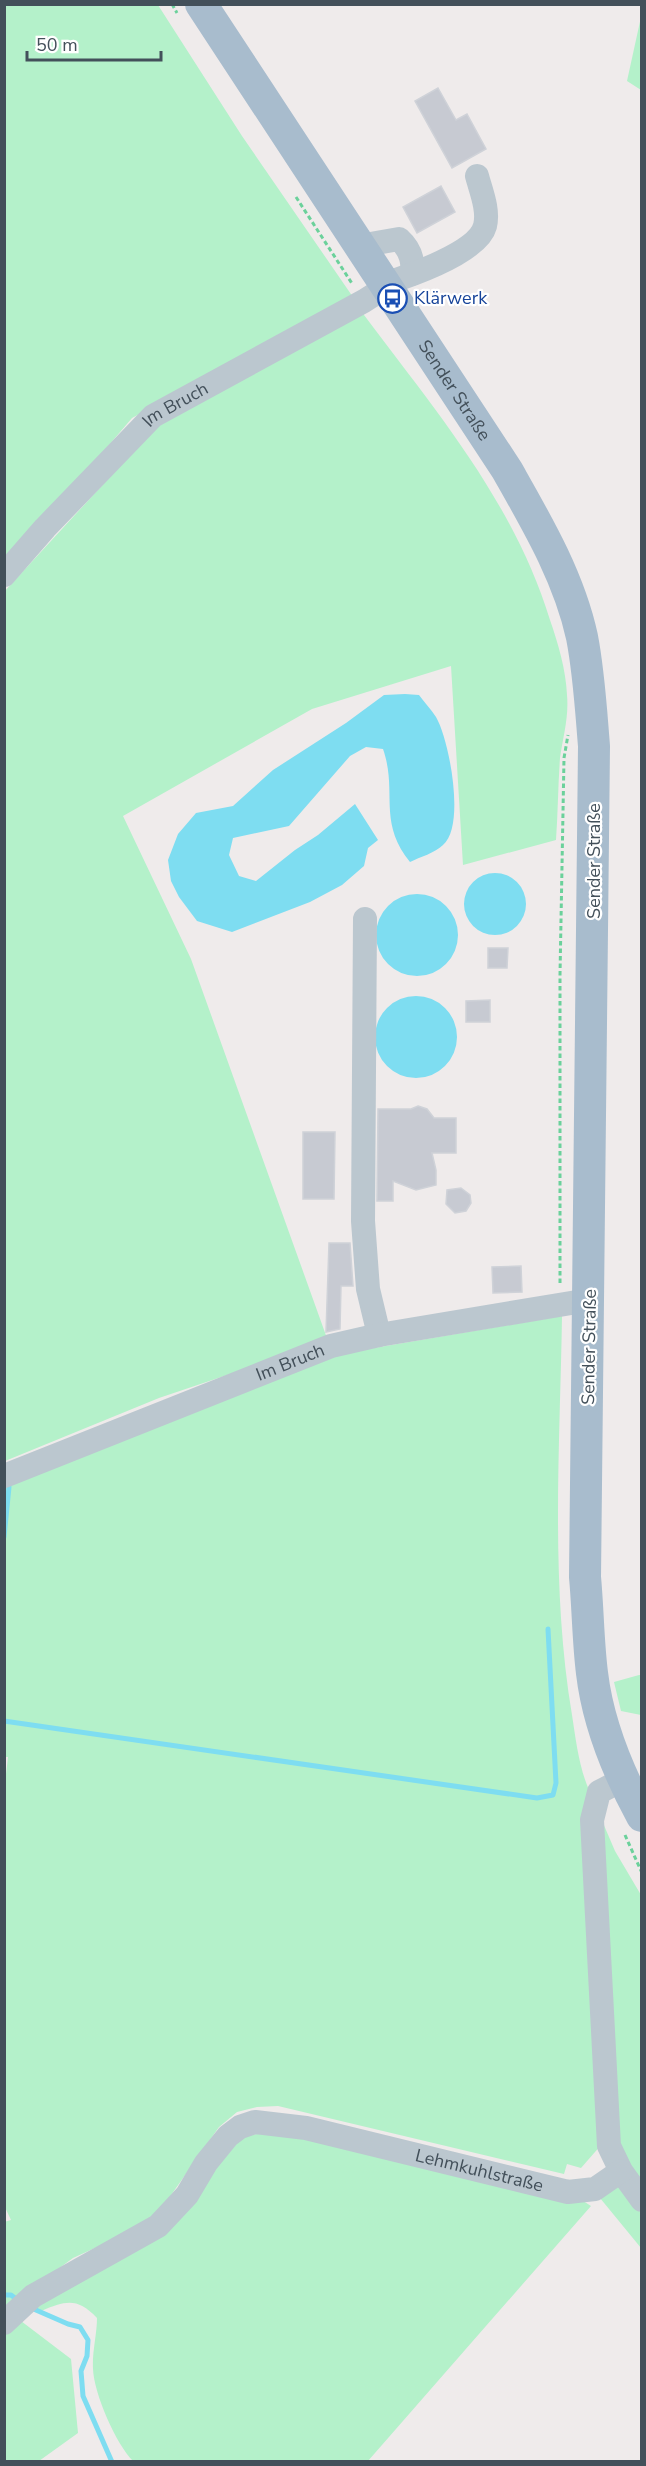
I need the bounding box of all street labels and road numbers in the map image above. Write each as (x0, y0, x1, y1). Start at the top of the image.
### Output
street label: Sender Straße (413, 335, 496, 445)
street label: Im Bruch (137, 376, 212, 432)
street label: Sender Straße (582, 803, 606, 919)
street label: Sender Straße (576, 1289, 602, 1405)
street label: Im Bruch (252, 1338, 328, 1387)
street label: Lehmkuhlstraße (413, 2143, 546, 2198)

